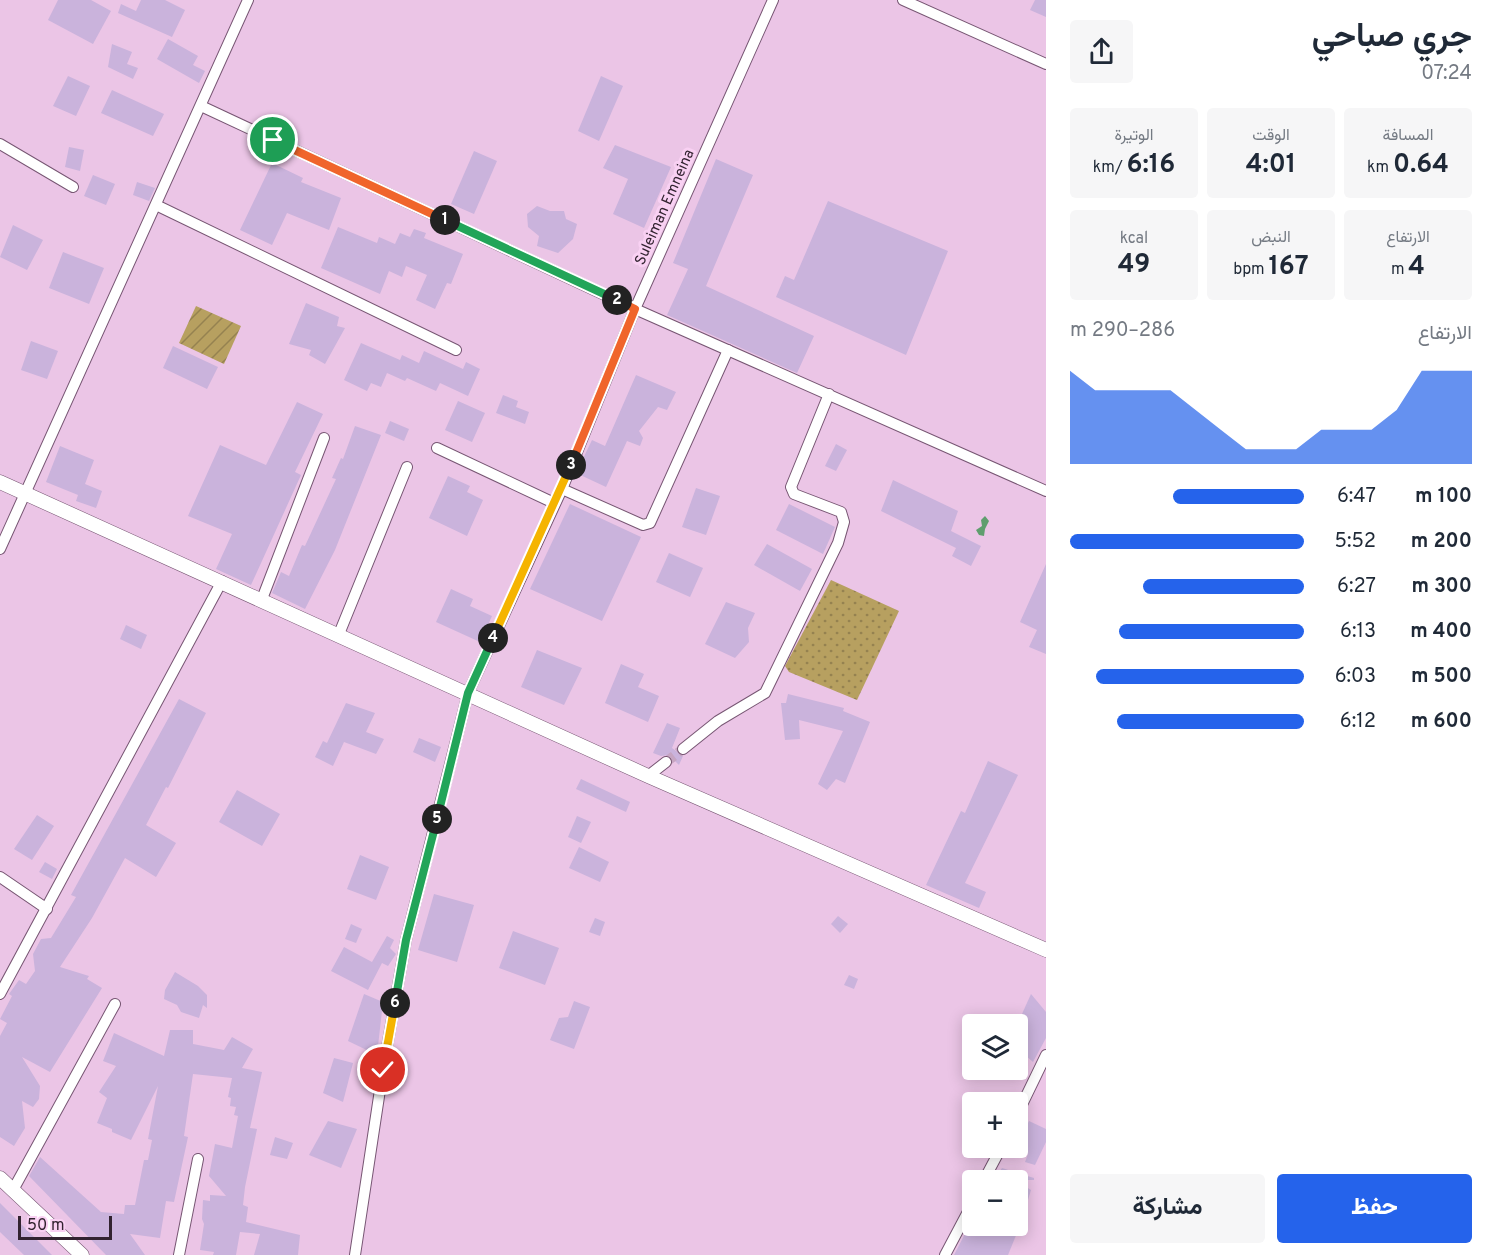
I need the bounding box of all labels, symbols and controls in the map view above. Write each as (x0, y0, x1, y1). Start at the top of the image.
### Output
text: جري صباحي (1312, 17, 1472, 59)
button: share (1070, 20, 1133, 83)
text: 07:24 (1421, 61, 1472, 87)
pin (247, 114, 298, 165)
icon: arrive (256, 123, 289, 156)
text: الوتيرة (1114, 126, 1154, 146)
text: الوقت (1252, 126, 1290, 146)
text: المسافة (1383, 126, 1433, 146)
street label: Suleiman Emneina (631, 147, 699, 269)
text: 6:16 (1127, 149, 1175, 182)
text: 4:01 (1246, 149, 1296, 182)
text: 0.64 (1393, 149, 1449, 182)
text: /km (1093, 158, 1127, 178)
text: km (1367, 158, 1393, 178)
pin: 1 (430, 205, 460, 235)
text: 1 (442, 210, 448, 230)
text: النبض (1251, 228, 1291, 248)
text: الارتفاع (1386, 228, 1430, 248)
text: kcal (1120, 229, 1148, 249)
text: 49 (1118, 249, 1150, 282)
text: 167 (1268, 251, 1309, 284)
text: 4 (1408, 251, 1425, 284)
text: bpm (1233, 260, 1268, 280)
text: m (1391, 260, 1408, 280)
pin: 2 (602, 285, 632, 315)
text: 2 (612, 290, 622, 310)
text: 286–290 m (1070, 318, 1175, 344)
text: الارتفاع (1418, 321, 1472, 347)
pin: 3 (556, 450, 586, 480)
text: 3 (566, 455, 576, 475)
text: 6:47 (1337, 484, 1376, 510)
text: 100 m (1415, 484, 1472, 510)
text: 5:52 (1335, 529, 1376, 555)
text: 200 m (1411, 529, 1472, 555)
text: 6:27 (1337, 574, 1376, 600)
text: 300 m (1411, 574, 1472, 600)
text: 6:13 (1340, 619, 1376, 645)
text: 400 m (1410, 619, 1472, 645)
pin: 4 (478, 623, 508, 653)
text: 4 (488, 628, 498, 648)
text: 6:03 (1335, 664, 1376, 690)
text: 500 m (1411, 664, 1472, 690)
text: 6:12 (1340, 709, 1376, 735)
text: 600 m (1411, 709, 1472, 735)
pin: 5 (422, 804, 452, 834)
text: 5 (432, 809, 442, 829)
pin: 6 (380, 988, 410, 1018)
text: 6 (390, 993, 400, 1013)
map controls (962, 1014, 1028, 1236)
button: layers (962, 1014, 1028, 1080)
pin (357, 1044, 408, 1095)
icon: check (366, 1053, 399, 1086)
button: + (962, 1092, 1028, 1158)
button: − (962, 1170, 1028, 1236)
button: مشاركة (1070, 1174, 1265, 1243)
button: حفظ (1277, 1174, 1472, 1243)
scale bar (18, 1213, 112, 1240)
text: 50 m (27, 1216, 65, 1236)

